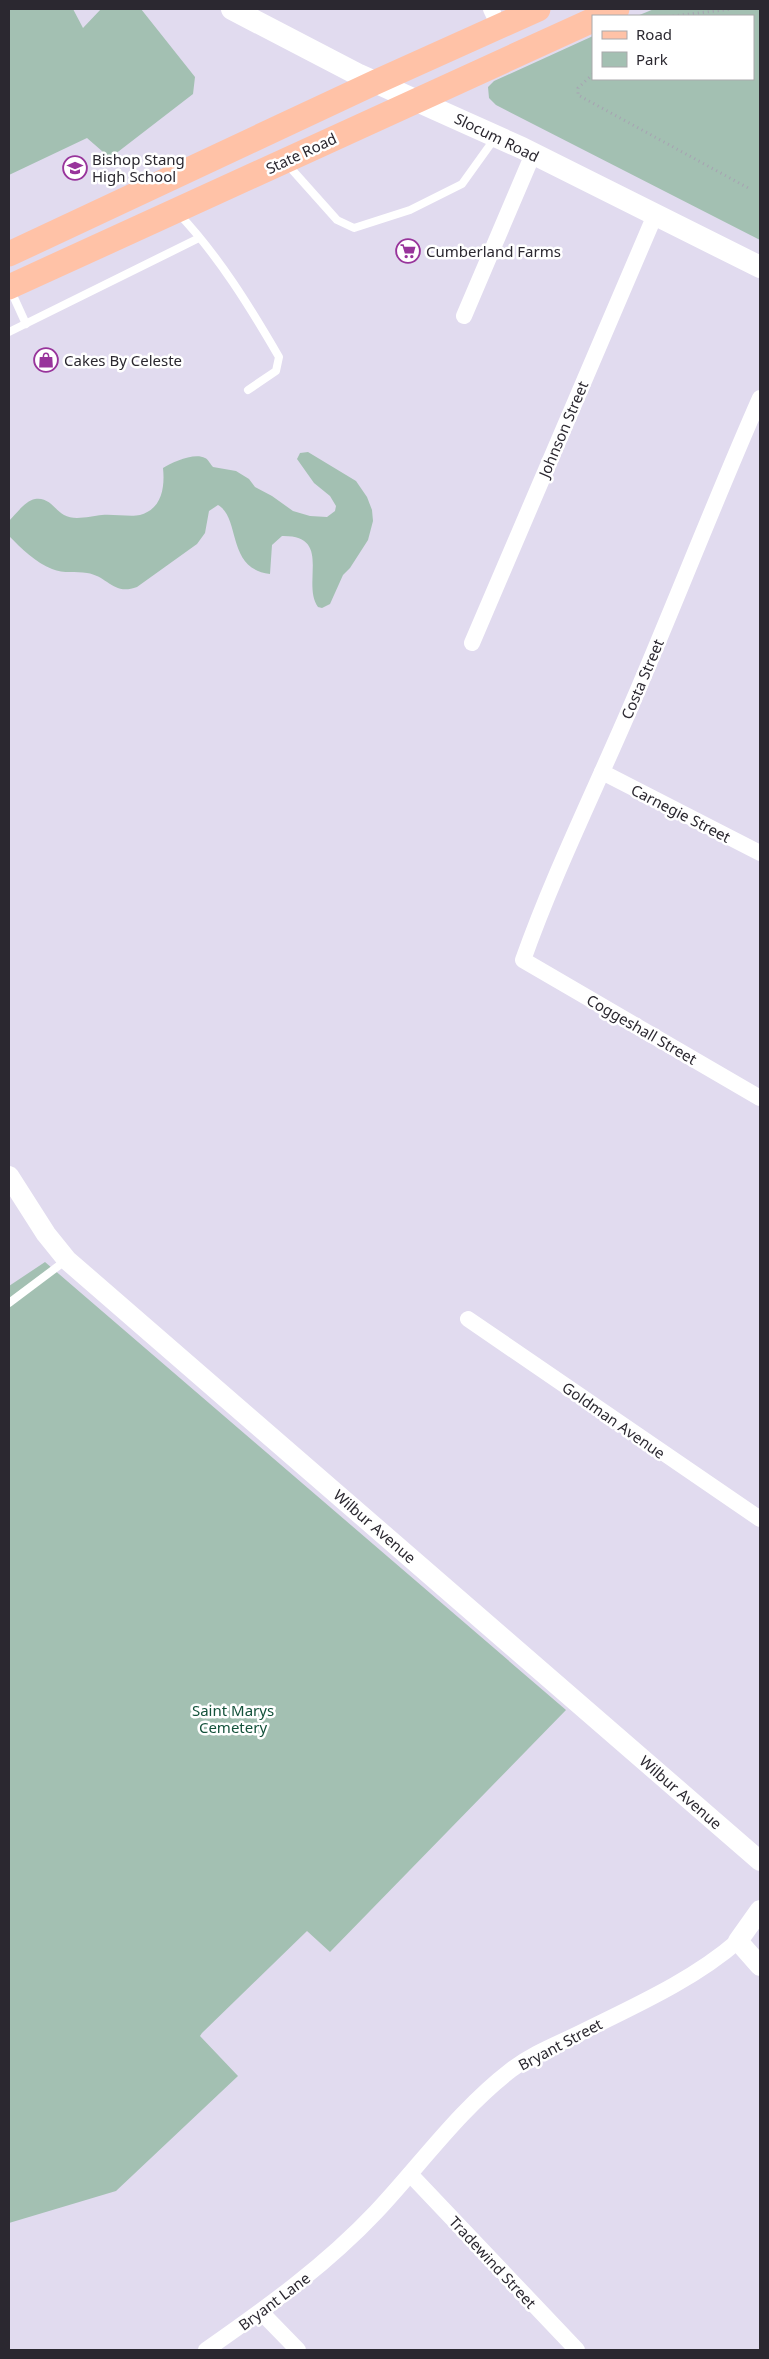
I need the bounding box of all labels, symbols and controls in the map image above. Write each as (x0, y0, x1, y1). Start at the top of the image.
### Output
legend (592, 15, 754, 80)
text: Road (636, 24, 672, 44)
text: Park (636, 49, 668, 69)
street label: Slocum Road (451, 108, 543, 166)
street label: State Road (262, 128, 340, 178)
place label: Bishop Stang High School (92, 149, 185, 186)
school or university icon: Bishop Stang High School (62, 155, 88, 181)
supermarket icon: Cumberland Farms (395, 238, 421, 264)
place label: Cumberland Farms (426, 241, 561, 261)
shop icon: Cakes By Celeste (33, 347, 59, 373)
place label: Cakes By Celeste (64, 350, 182, 370)
street label: Johnson Street (533, 377, 593, 482)
street label: Costa Street (616, 635, 668, 722)
street label: Carnegie Street (628, 779, 735, 847)
street label: Coggeshall Street (583, 989, 701, 1069)
street label: Goldman Avenue (559, 1377, 669, 1463)
street label: Wilbur Avenue (330, 1485, 420, 1567)
park label: Saint Marys Cemetery (192, 1700, 274, 1737)
street label: Wilbur Avenue (636, 1751, 726, 1833)
street label: Bryant Street (514, 2013, 606, 2075)
street label: Tradewind Street (445, 2212, 541, 2313)
street label: Bryant Lane (234, 2268, 314, 2334)

